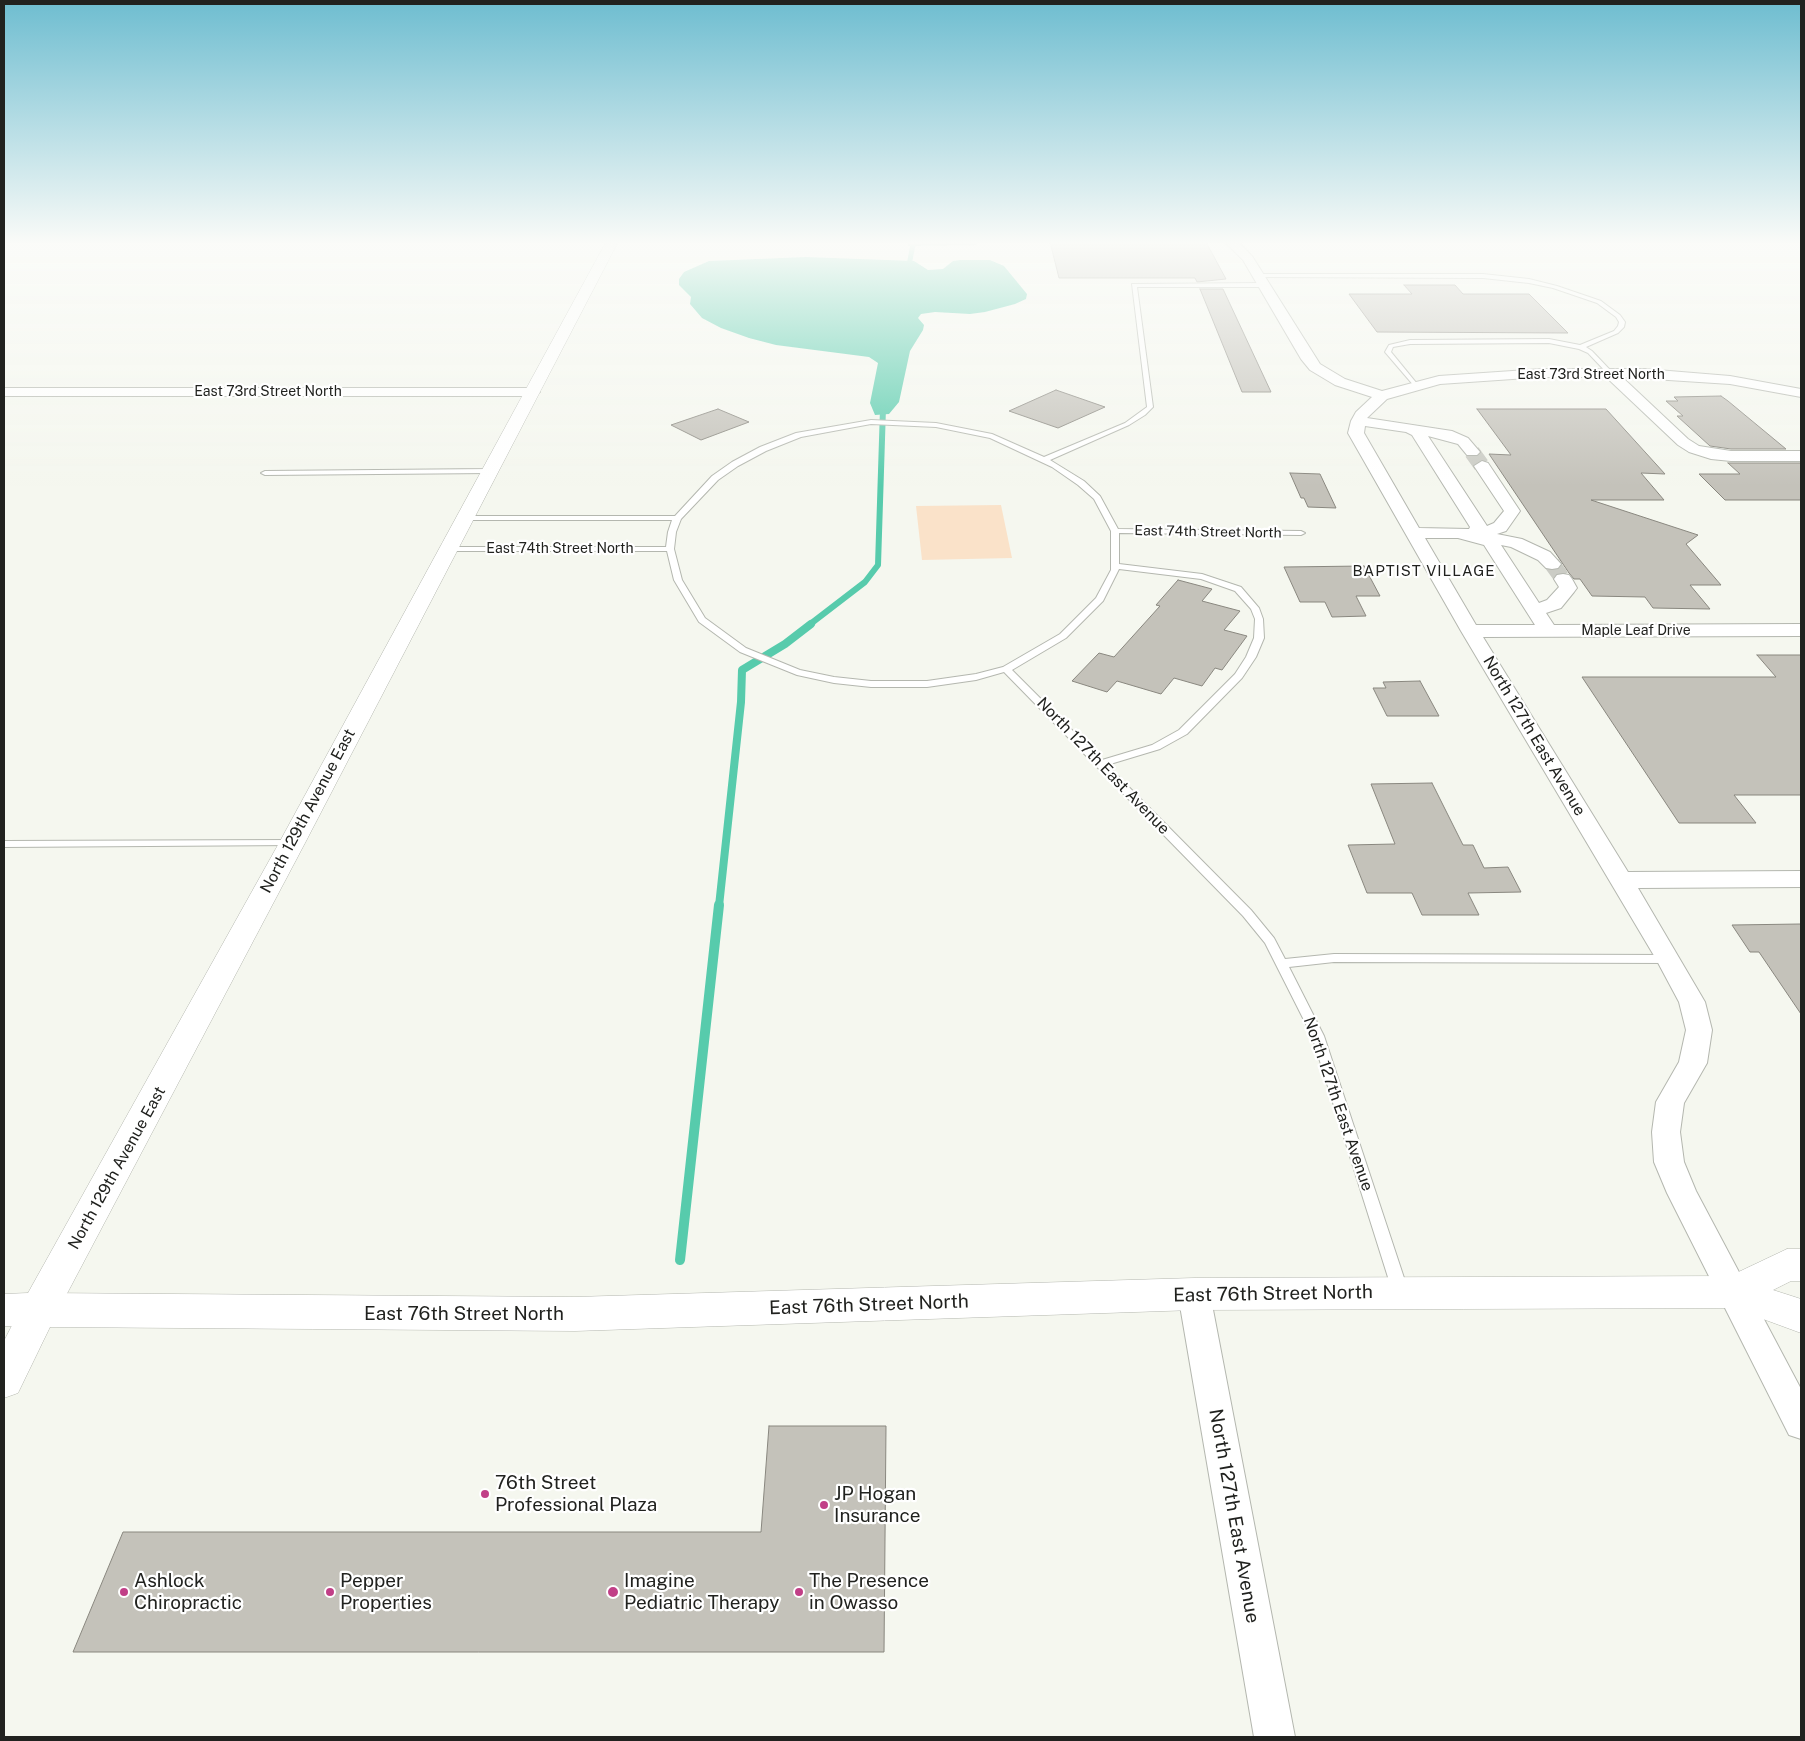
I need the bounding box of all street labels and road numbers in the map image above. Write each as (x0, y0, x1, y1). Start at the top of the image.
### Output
street label: East 73rd Street North (1517, 367, 1665, 383)
street label: East 73rd Street North (194, 384, 342, 400)
street label: East 74th Street North (1134, 522, 1282, 542)
street label: East 74th Street North (486, 541, 634, 557)
street label: Maple Leaf Drive (1581, 623, 1691, 639)
street label: North 127th East Avenue (1479, 653, 1589, 819)
street label: North 127th East Avenue (1033, 694, 1173, 838)
street label: North 129th Avenue East (256, 726, 360, 896)
street label: North 127th East Avenue (1299, 1014, 1377, 1194)
street label: North 129th Avenue East (64, 1083, 170, 1253)
street label: East 76th Street North (1173, 1281, 1373, 1307)
street label: East 76th Street North (769, 1290, 969, 1320)
street label: East 76th Street North (364, 1303, 564, 1325)
street label: North 127th East Avenue (1204, 1407, 1264, 1625)

